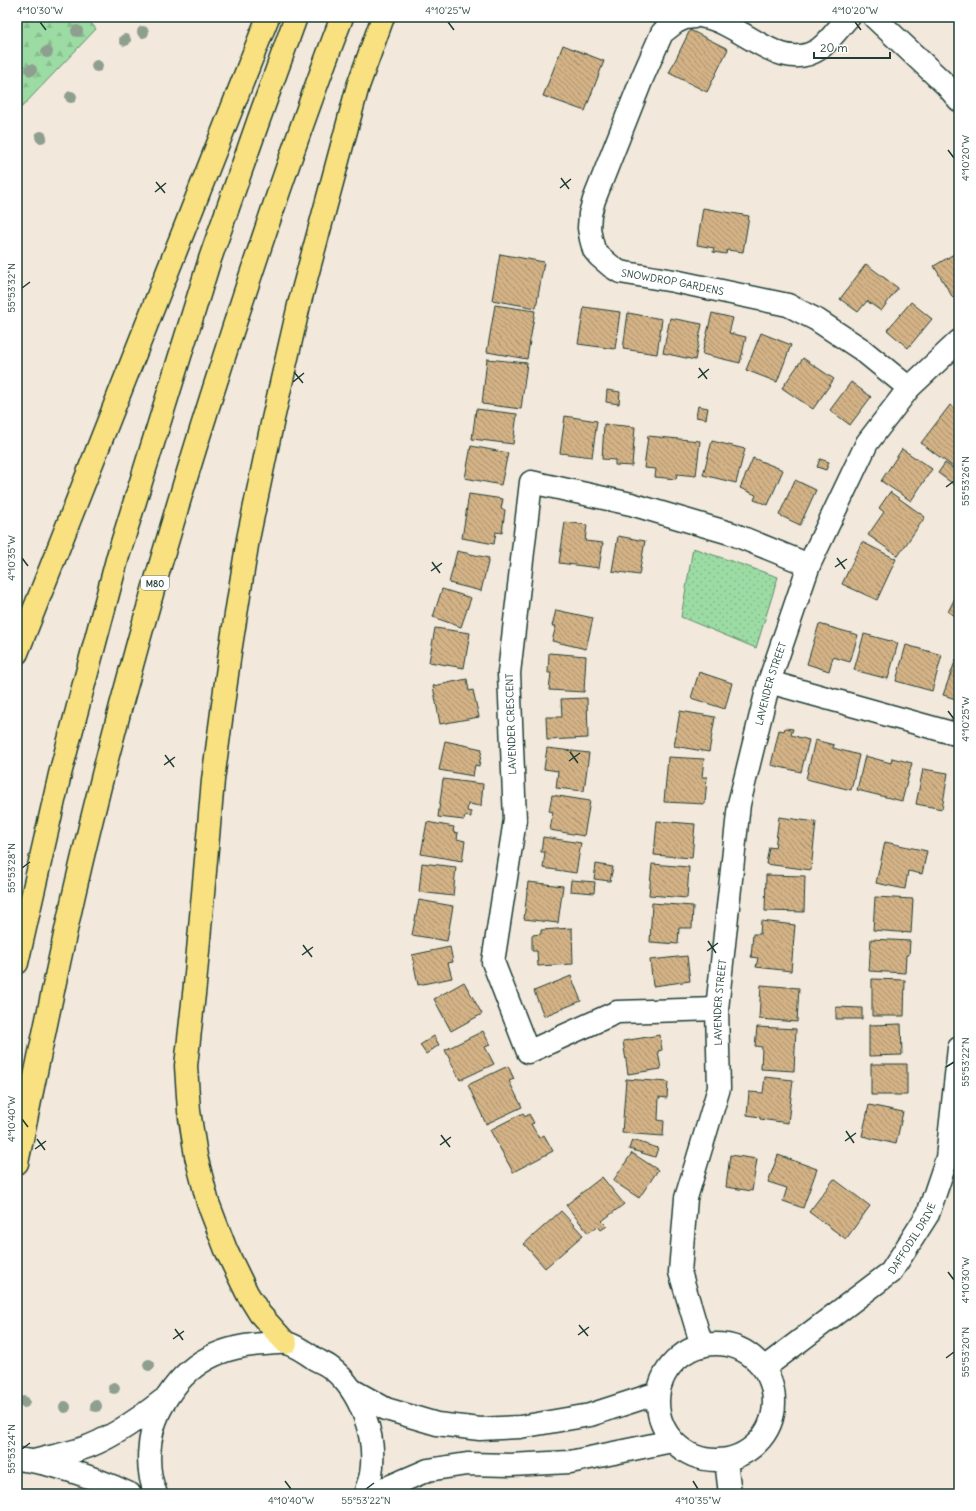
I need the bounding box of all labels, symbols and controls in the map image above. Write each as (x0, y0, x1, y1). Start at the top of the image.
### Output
text: 4°10'30"W (17, 4, 63, 17)
text: 4°10'25"W (425, 4, 471, 17)
text: 4°10'20"W (832, 4, 878, 17)
scale bar (814, 34, 890, 60)
text: 20 m (820, 40, 848, 55)
text: 4°10'20"W (959, 135, 972, 181)
text: 55°53'32"N (5, 263, 18, 313)
street label: SNOWDROP GARDENS (620, 266, 726, 298)
text: 55°53'26"N (959, 456, 972, 506)
text: 4°10'35"W (5, 535, 18, 581)
road number: M80 (141, 576, 169, 590)
street label: LAVENDER STREET (752, 640, 789, 727)
street label: LAVENDER CRESCENT (503, 673, 519, 775)
text: 4°10'25"W (959, 696, 972, 742)
text: 55°53'28"N (5, 843, 18, 893)
street label: LAVENDER STREET (710, 959, 729, 1046)
text: 55°53'22"N (959, 1037, 972, 1087)
text: 4°10'40"W (5, 1096, 18, 1142)
street label: DAFFODIL DRIVE (885, 1201, 938, 1276)
text: 4°10'30"W (959, 1257, 972, 1303)
text: 55°53'20"N (959, 1327, 972, 1377)
text: 55°53'24"N (5, 1424, 18, 1474)
text: 4°10'40"W (268, 1494, 314, 1507)
text: 55°53'22"N (341, 1494, 391, 1507)
text: 4°10'35"W (675, 1494, 721, 1507)

